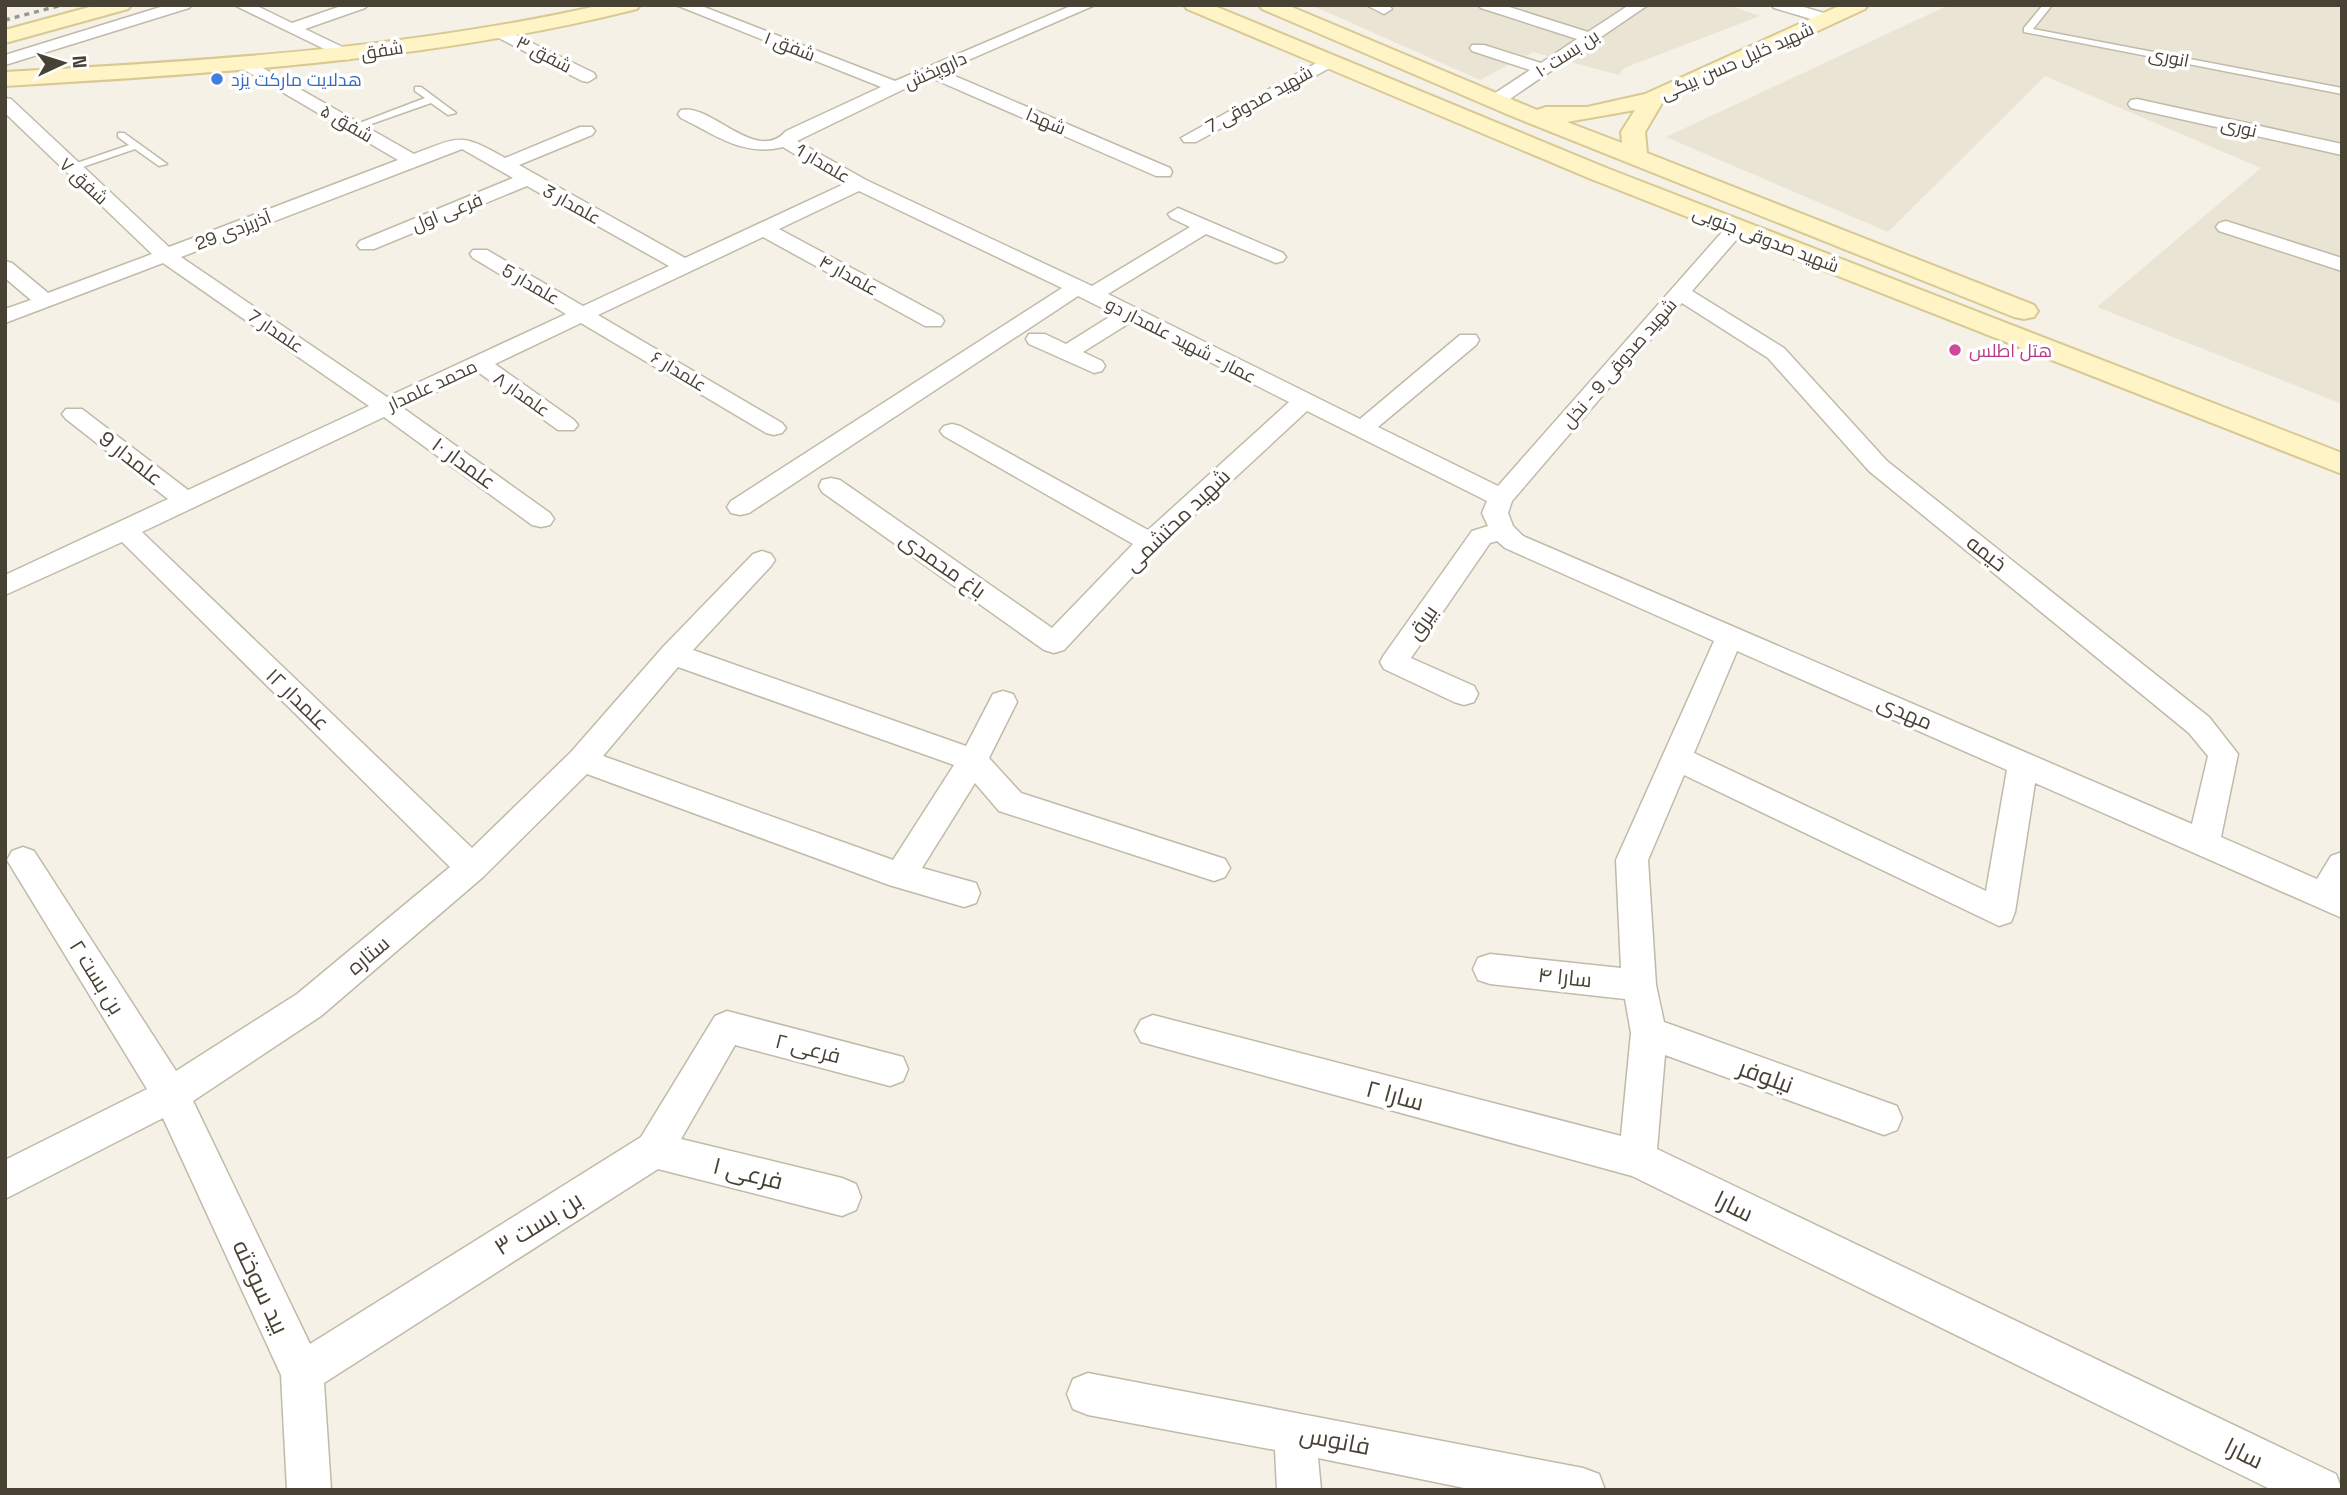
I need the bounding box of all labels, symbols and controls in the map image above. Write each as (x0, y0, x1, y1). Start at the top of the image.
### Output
street label: شهید خلیل حسن بیگی (1657, 17, 1817, 105)
street label: بن بست ۱۰ (1531, 24, 1603, 82)
street label: شفق ۱ (761, 26, 819, 67)
north arrow (28, 28, 98, 98)
street label: شفق ۳ (512, 30, 576, 79)
street label: شفق (359, 35, 405, 66)
street label: انوری (2147, 42, 2191, 72)
street label: داروپخش (900, 46, 970, 95)
text: N (67, 55, 92, 69)
street label: شهید صدوقی 7 (1202, 60, 1316, 138)
place label: هدلایت مارکت یزد (231, 68, 362, 91)
marker: هدلایت مارکت یزد (209, 71, 225, 87)
street label: شفق ۵ (316, 99, 377, 148)
street label: شهدا (1023, 102, 1069, 140)
street label: نوری (2219, 112, 2259, 142)
street label: علمدار 1 (791, 138, 855, 188)
street label: شفق ۷ (54, 153, 113, 210)
street label: علمدار 3 (539, 179, 605, 229)
street label: فرعی اول (408, 187, 486, 237)
street label: شهید صدوقی جنوبی (1690, 201, 1842, 277)
street label: آذریزدی 29 (192, 205, 274, 255)
street label: علمدار ۴ (815, 249, 883, 301)
street label: علمدار 5 (498, 258, 564, 310)
street label: عمار - شهید علمدار دو (1102, 292, 1260, 388)
street label: شهید صدوقی 9 - نخل (1556, 294, 1682, 432)
street label: علمدار 7 (244, 304, 308, 358)
place label: هتل اطلس (1969, 339, 2052, 362)
marker: هتل اطلس (1947, 342, 1963, 358)
street label: علمدار ۶ (647, 345, 711, 397)
street label: محمد علمدار (383, 354, 481, 416)
street label: علمدار ۸ (489, 366, 555, 422)
street label: علمدار 9 (94, 425, 168, 491)
street label: علمدار ۱۰ (427, 431, 501, 495)
street label: شهید محتشمی (1118, 463, 1236, 577)
street label: باغ محمدی (894, 526, 991, 605)
street label: خیمه (1961, 529, 2013, 577)
street label: بیرق (1401, 599, 1443, 645)
street label: علمدار ۱۲ (260, 662, 336, 736)
street label: مهدی (1873, 688, 1937, 736)
street label: ستاره (341, 929, 395, 981)
street label: بن بست ۲ (64, 935, 130, 1019)
street label: سارا ۴ (1537, 961, 1593, 993)
street label: فرعی ۲ (772, 1027, 844, 1069)
street label: نیلوفر (1732, 1051, 1798, 1100)
street label: سارا ۲ (1363, 1072, 1427, 1118)
street label: فرعی ۱ (710, 1149, 786, 1197)
street label: سارا (1709, 1183, 1759, 1229)
street label: بن بست ۳ (488, 1184, 588, 1262)
street label: بید سوخته (226, 1235, 296, 1339)
street label: فانوس (1297, 1418, 1373, 1462)
street label: سارا (2219, 1430, 2269, 1476)

